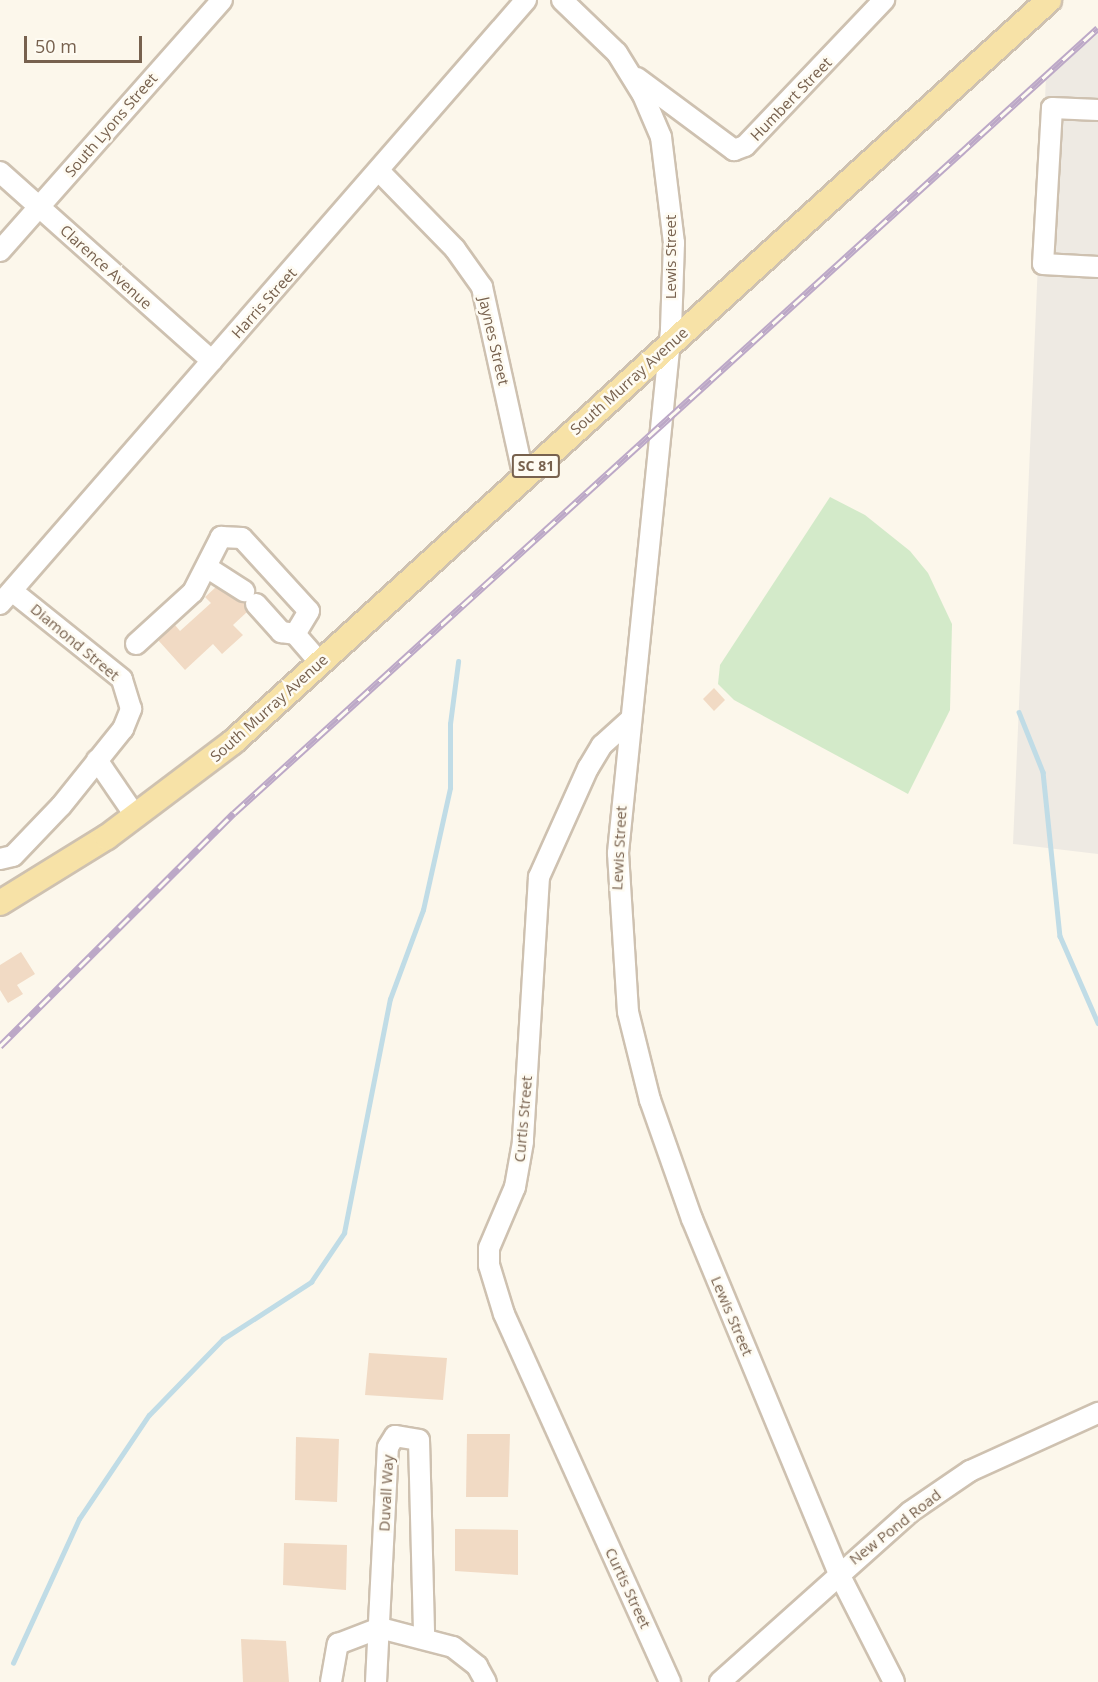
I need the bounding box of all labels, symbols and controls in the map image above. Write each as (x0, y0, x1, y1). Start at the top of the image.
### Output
scale bar (27, 24, 146, 62)
text: 50 m (35, 34, 77, 58)
street label: Humbert Street (747, 54, 835, 144)
street label: South Lyons Street (61, 70, 161, 180)
street label: Lewis Street (662, 215, 680, 299)
street label: Clarence Avenue (56, 221, 156, 313)
street label: Harris Street (228, 264, 300, 342)
street label: Jaynes Street (475, 295, 513, 387)
street label: South Murray Avenue (567, 324, 691, 438)
road number: SC 81 (510, 455, 562, 477)
street label: Diamond Street (27, 600, 123, 684)
street label: South Murray Avenue (207, 651, 331, 765)
street label: Lewis Street (608, 805, 630, 891)
street label: Curtis Street (510, 1075, 536, 1163)
street label: Lewis Street (707, 1274, 757, 1358)
street label: Duvall Way (375, 1454, 397, 1532)
street label: New Pond Road (846, 1486, 944, 1568)
street label: Curtis Street (601, 1545, 655, 1631)

